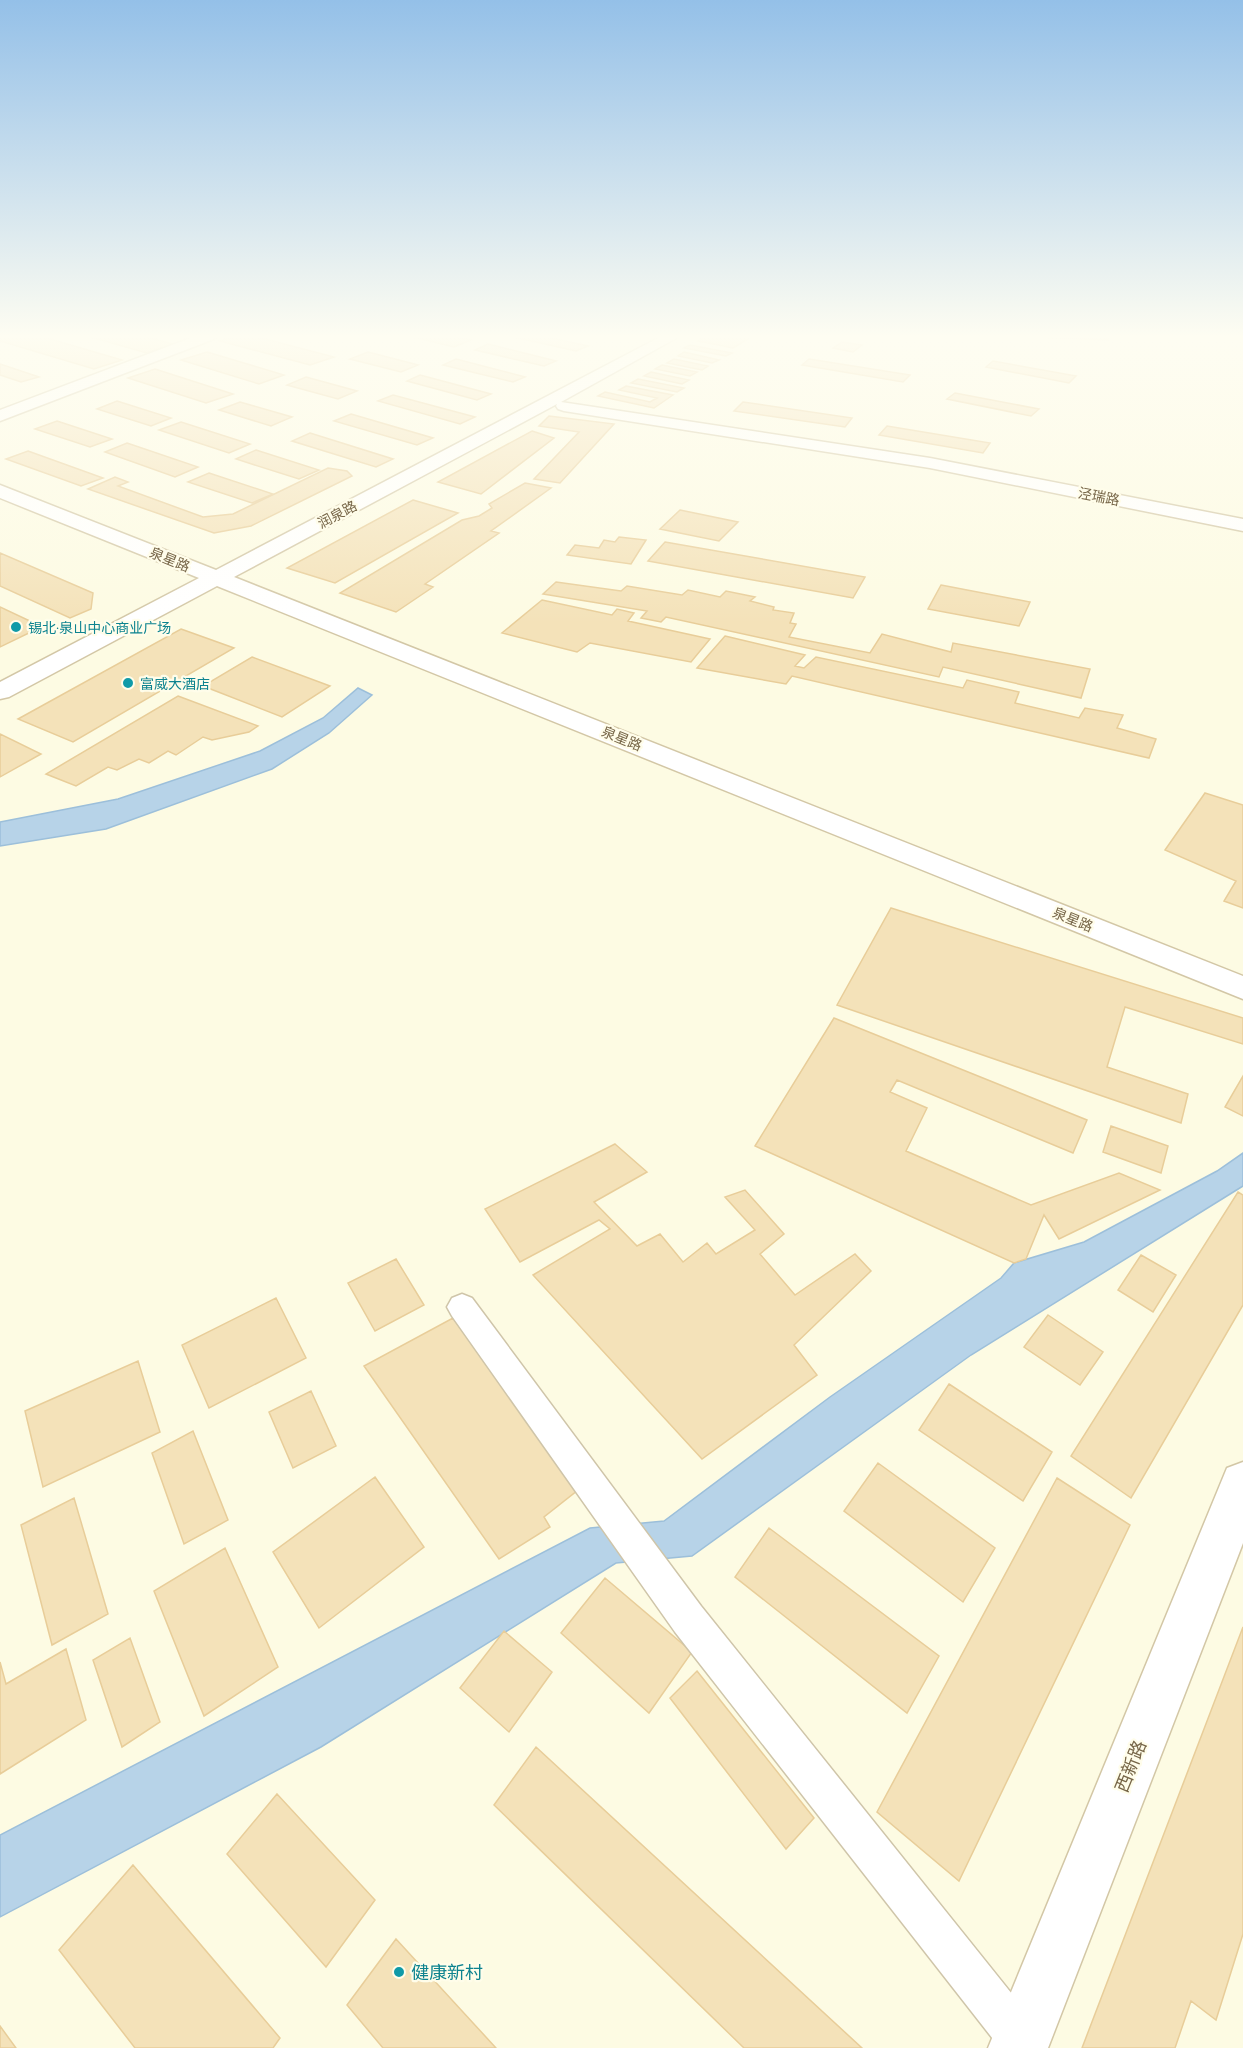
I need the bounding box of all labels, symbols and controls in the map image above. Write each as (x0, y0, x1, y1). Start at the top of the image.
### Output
street label: 泾瑞路 (1077, 483, 1121, 509)
street label: 润泉路 (314, 496, 360, 532)
street label: 泉星路 (147, 542, 193, 576)
place label: 锡北·泉山中心商业广场 (28, 618, 171, 637)
marker: 锡北·泉山中心商业广场 (9, 620, 23, 634)
place label: 富威大酒店 (140, 674, 210, 693)
marker: 富威大酒店 (121, 676, 135, 690)
street label: 泉星路 (599, 721, 645, 755)
street label: 泉星路 (1050, 902, 1096, 936)
street label: 西新路 (1109, 1736, 1151, 1796)
place label: 健康新村 (411, 1960, 483, 1984)
marker: 健康新村 (392, 1965, 406, 1979)

